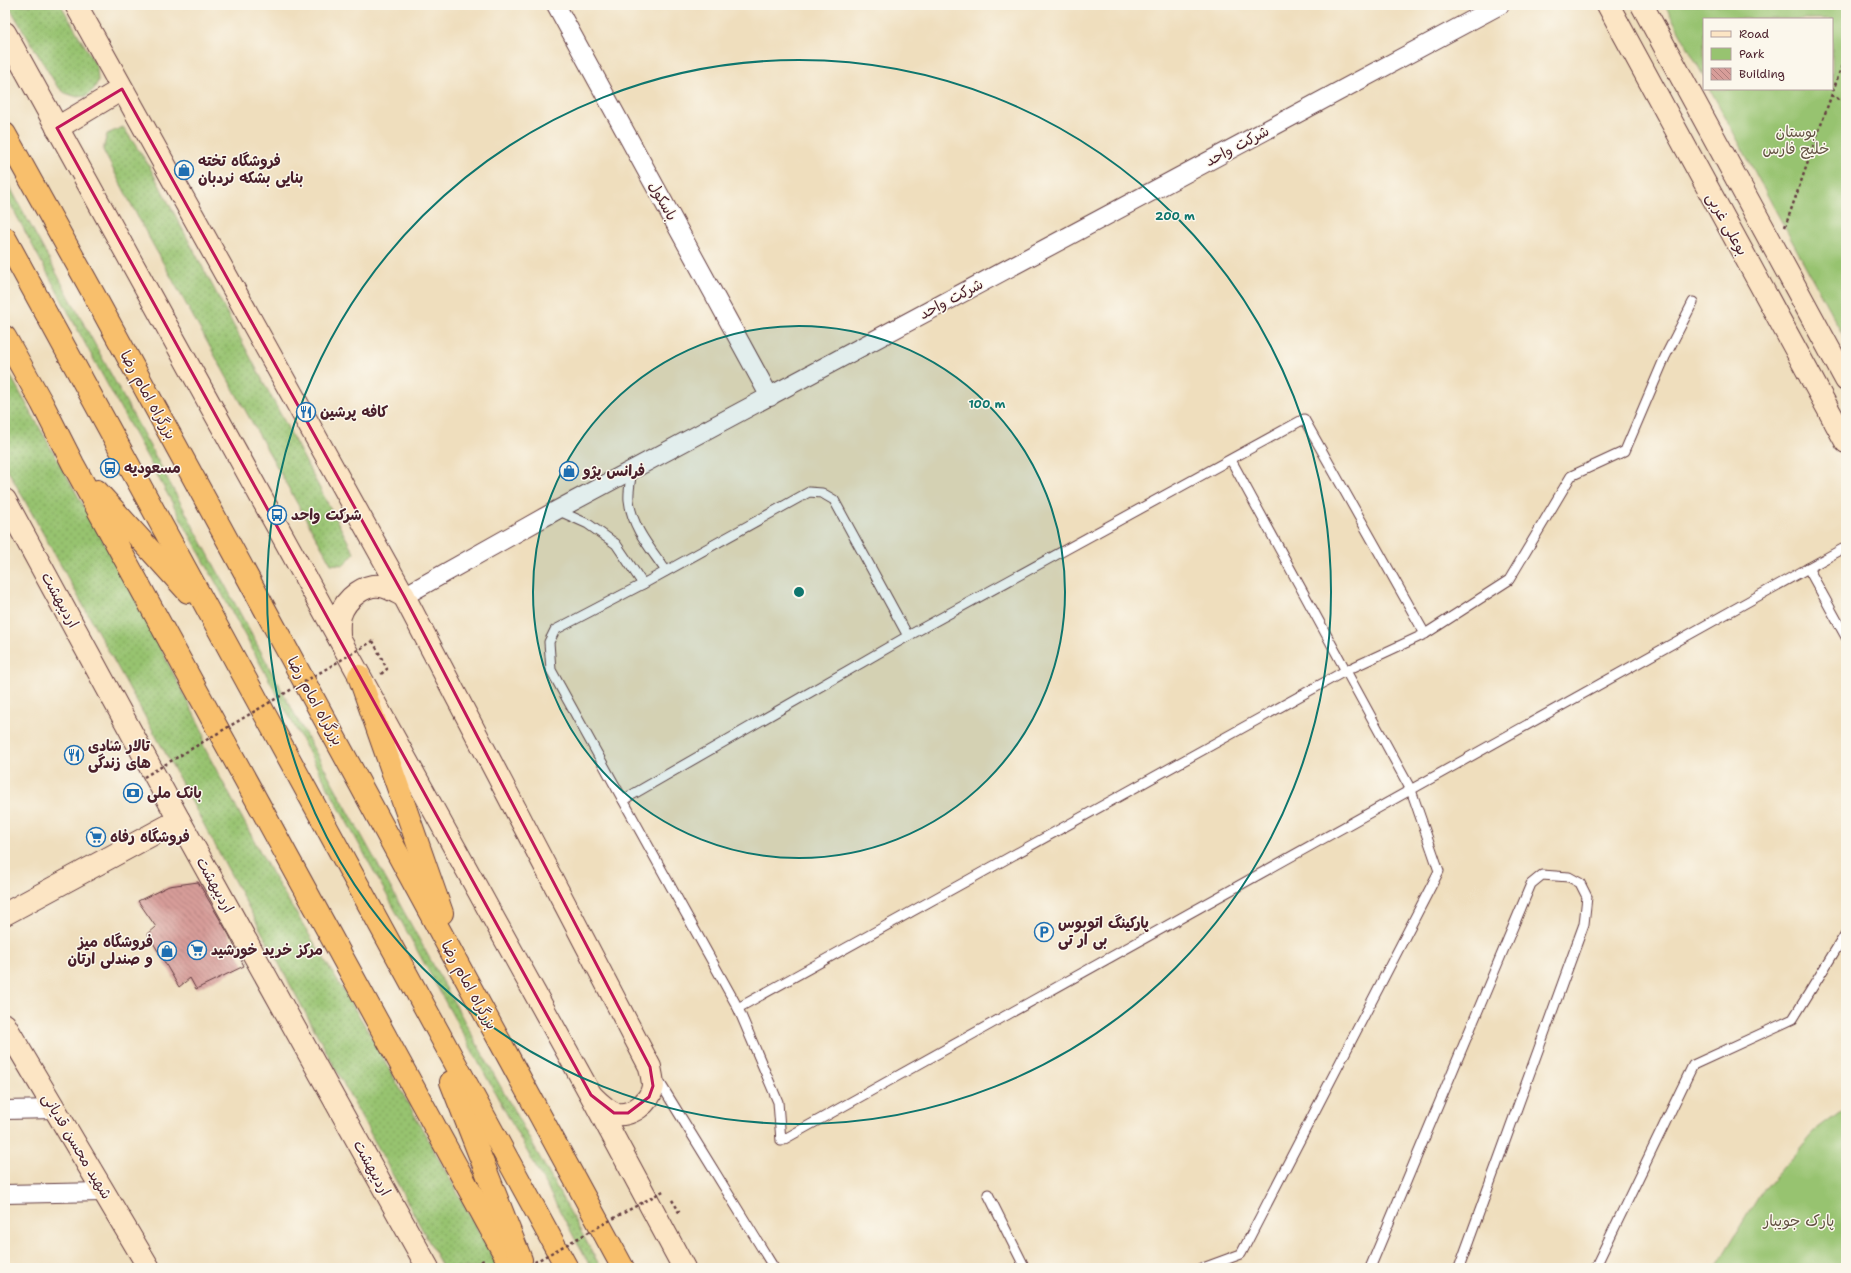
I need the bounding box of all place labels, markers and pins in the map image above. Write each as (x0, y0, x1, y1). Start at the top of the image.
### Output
place label: فروشگاه تخته بنایی بشکه نردبان (198, 151, 303, 188)
shop icon: فروشگاه تخته بنایی بشکه نردبان (173, 159, 195, 181)
restaurant icon: کافه پرشین (295, 401, 317, 423)
place label: کافه پرشین (320, 402, 388, 422)
bus stop icon: مسعودیه (99, 457, 121, 479)
place label: مسعودیه (124, 458, 181, 478)
shop icon: فرانس پژو (558, 460, 580, 482)
place label: فرانس پژو (582, 461, 645, 481)
bus stop icon: شرکت واحد (266, 504, 288, 526)
place label: شرکت واحد (291, 505, 362, 525)
centre of rings (792, 585, 806, 599)
place label: تالار شادی های زندگی (88, 736, 151, 773)
restaurant icon: تالار شادی های زندگی (63, 744, 85, 766)
bank icon: بانک ملی (122, 782, 144, 804)
place label: بانک ملی (147, 783, 202, 803)
supermarket icon: فروشگاه رفاه (85, 826, 107, 848)
place label: فروشگاه رفاه (110, 827, 190, 847)
place label: پارکینگ اتوبوس بی ار تی (1058, 913, 1150, 950)
parking icon: پارکینگ اتوبوس بی ار تی (1033, 921, 1055, 943)
place label: فروشگاه میز و صندلی ارتان (67, 932, 153, 969)
supermarket icon: مرکز خرید خورشید (186, 939, 208, 961)
shop icon: فروشگاه میز و صندلی ارتان (156, 940, 178, 962)
place label: مرکز خرید خورشید (211, 940, 323, 960)

